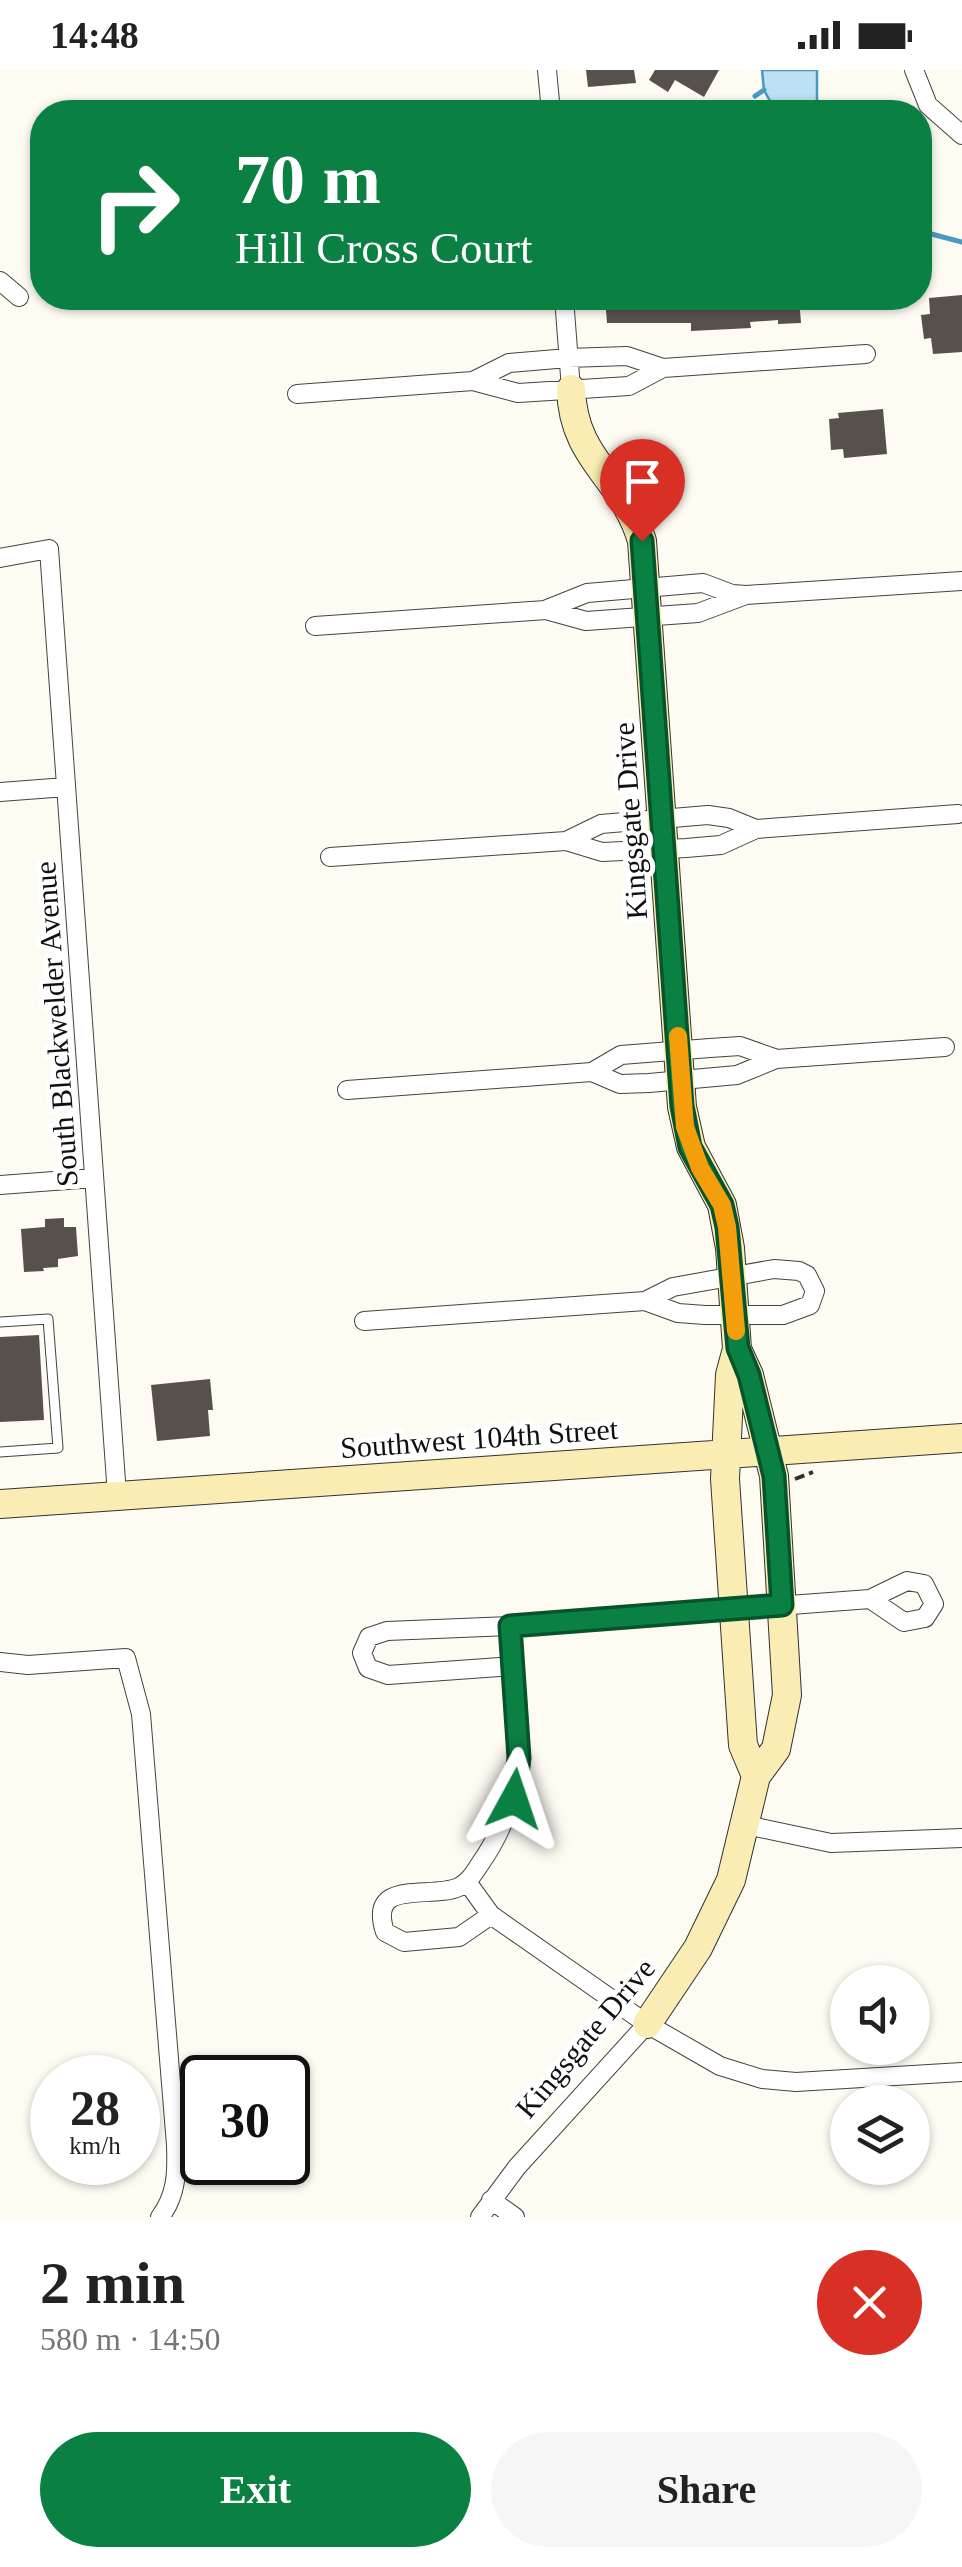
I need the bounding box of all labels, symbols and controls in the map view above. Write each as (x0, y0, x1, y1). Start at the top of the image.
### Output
text: 14:48 (50, 14, 139, 56)
icon: right (70, 140, 200, 270)
text: 70 m (235, 141, 381, 218)
text: Hill Cross Court (235, 223, 533, 273)
pin (600, 439, 685, 542)
icon: arrive (615, 454, 670, 509)
street label: Kingsgate Drive (607, 721, 653, 921)
street label: South Blackwelder Avenue (28, 860, 84, 1188)
street label: Southwest 104th Street (339, 1412, 620, 1464)
position arrow (462, 1747, 566, 1851)
street label: Kingsgate Drive (509, 1952, 661, 2124)
map controls (830, 1965, 930, 2185)
button: sound (830, 1965, 930, 2065)
speed limit sign: 30 (180, 2055, 310, 2185)
text: 28 (70, 2080, 120, 2136)
button: layers (830, 2085, 930, 2185)
text: km/h (69, 2132, 121, 2159)
text: 2 min (40, 2250, 185, 2316)
button: close (817, 2250, 922, 2355)
text: 580 m · 14:50 (40, 2321, 220, 2357)
button: Exit (40, 2432, 471, 2547)
button: Share (491, 2432, 922, 2547)

